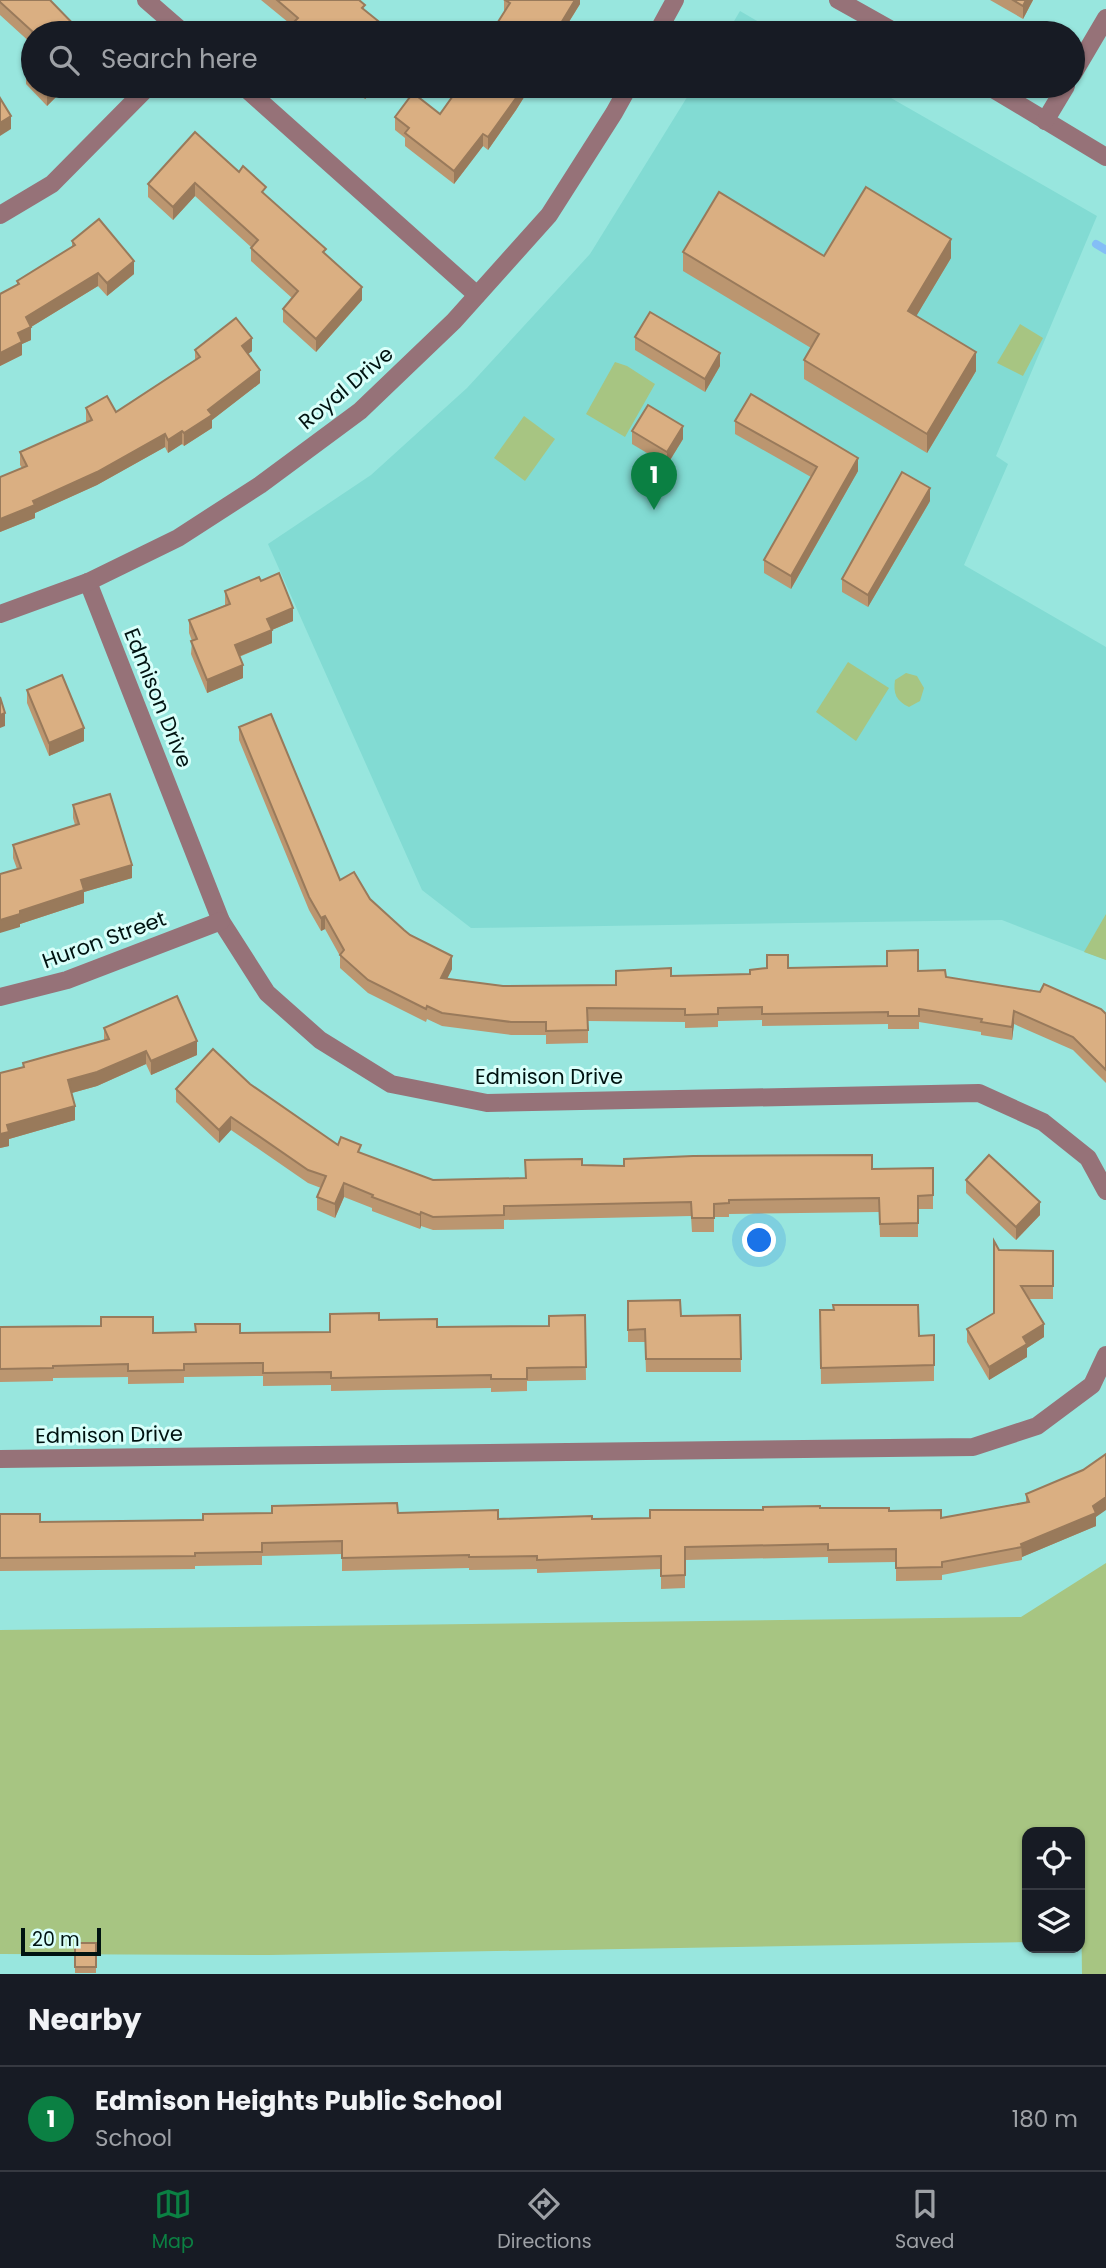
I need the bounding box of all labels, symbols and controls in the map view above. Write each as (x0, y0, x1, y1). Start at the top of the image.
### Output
search box (21, 21, 1085, 98)
icon: search (45, 41, 83, 79)
text: Search here (101, 41, 258, 77)
street label: Royal Drive (292, 339, 399, 436)
pin: 1 (631, 452, 677, 510)
street label: Edmison Drive (117, 624, 200, 772)
street label: Huron Street (38, 904, 170, 975)
street label: Edmison Drive (475, 1062, 623, 1091)
your location (742, 1223, 776, 1257)
street label: Edmison Drive (35, 1419, 183, 1450)
map controls (1022, 1827, 1085, 1953)
button: locate (1022, 1827, 1085, 1890)
button: layers (1022, 1890, 1085, 1953)
scale bar (21, 1925, 102, 1957)
text: 20 m (32, 1926, 80, 1953)
text: Nearby (28, 1998, 142, 2041)
text: Edmison Heights Public School (95, 2083, 503, 2119)
text: 1 (47, 2103, 55, 2135)
text: 180 m (1012, 2103, 1078, 2135)
text: School (95, 2122, 172, 2154)
tab: Map (152, 2185, 194, 2256)
tab: Directions (497, 2185, 592, 2256)
tab: Saved (895, 2185, 954, 2256)

